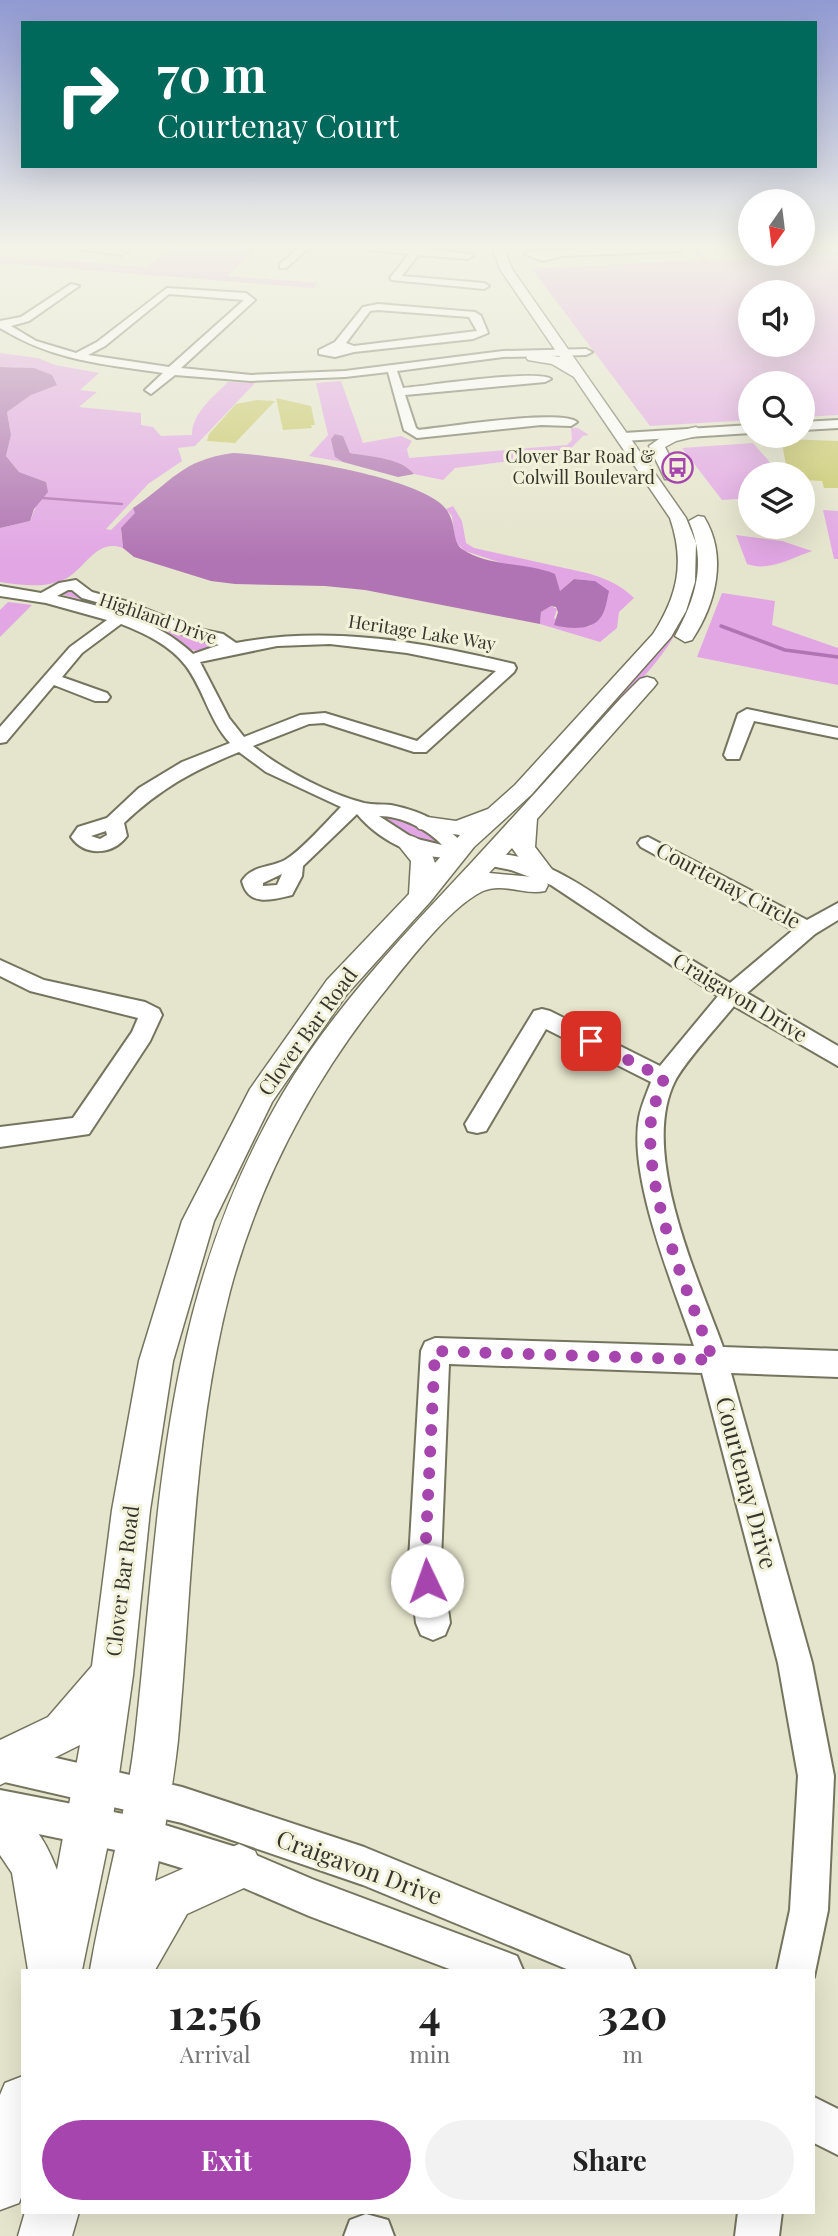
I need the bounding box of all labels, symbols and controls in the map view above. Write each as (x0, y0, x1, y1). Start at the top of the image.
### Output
text: 70 m (157, 40, 267, 105)
icon: right (42, 49, 133, 140)
text: Courtenay Court (157, 103, 399, 146)
north arrow (738, 189, 816, 266)
map controls (738, 189, 815, 539)
button: sound (738, 280, 815, 357)
button: search (738, 371, 815, 448)
place label: Clover Bar Road & Colwill Boulevard (505, 444, 656, 489)
bus stop icon: Clover Bar Road & Colwill Boulevard (661, 450, 695, 484)
button: layers (738, 462, 815, 539)
street label: Highland Drive (96, 587, 220, 649)
street label: Heritage Lake Way (347, 608, 498, 656)
street label: Courtenay Circle (652, 834, 806, 934)
street label: Craigavon Drive (669, 945, 814, 1048)
street label: Clover Bar Road (250, 961, 362, 1101)
pin (561, 1011, 621, 1071)
icon: arrive (572, 1022, 610, 1060)
street label: Courtenay Drive (710, 1393, 786, 1572)
street label: Clover Bar Road (98, 1504, 144, 1658)
position arrow (390, 1544, 464, 1618)
street label: Craigavon Drive (272, 1821, 447, 1911)
text: 12:56 (169, 1985, 262, 2041)
text: 4 (419, 1985, 441, 2041)
text: 320 (598, 1985, 667, 2041)
text: Arrival (180, 2038, 251, 2069)
text: min (409, 2038, 450, 2069)
text: m (622, 2038, 643, 2069)
button: Exit (42, 2120, 411, 2200)
button: Share (425, 2120, 794, 2200)

